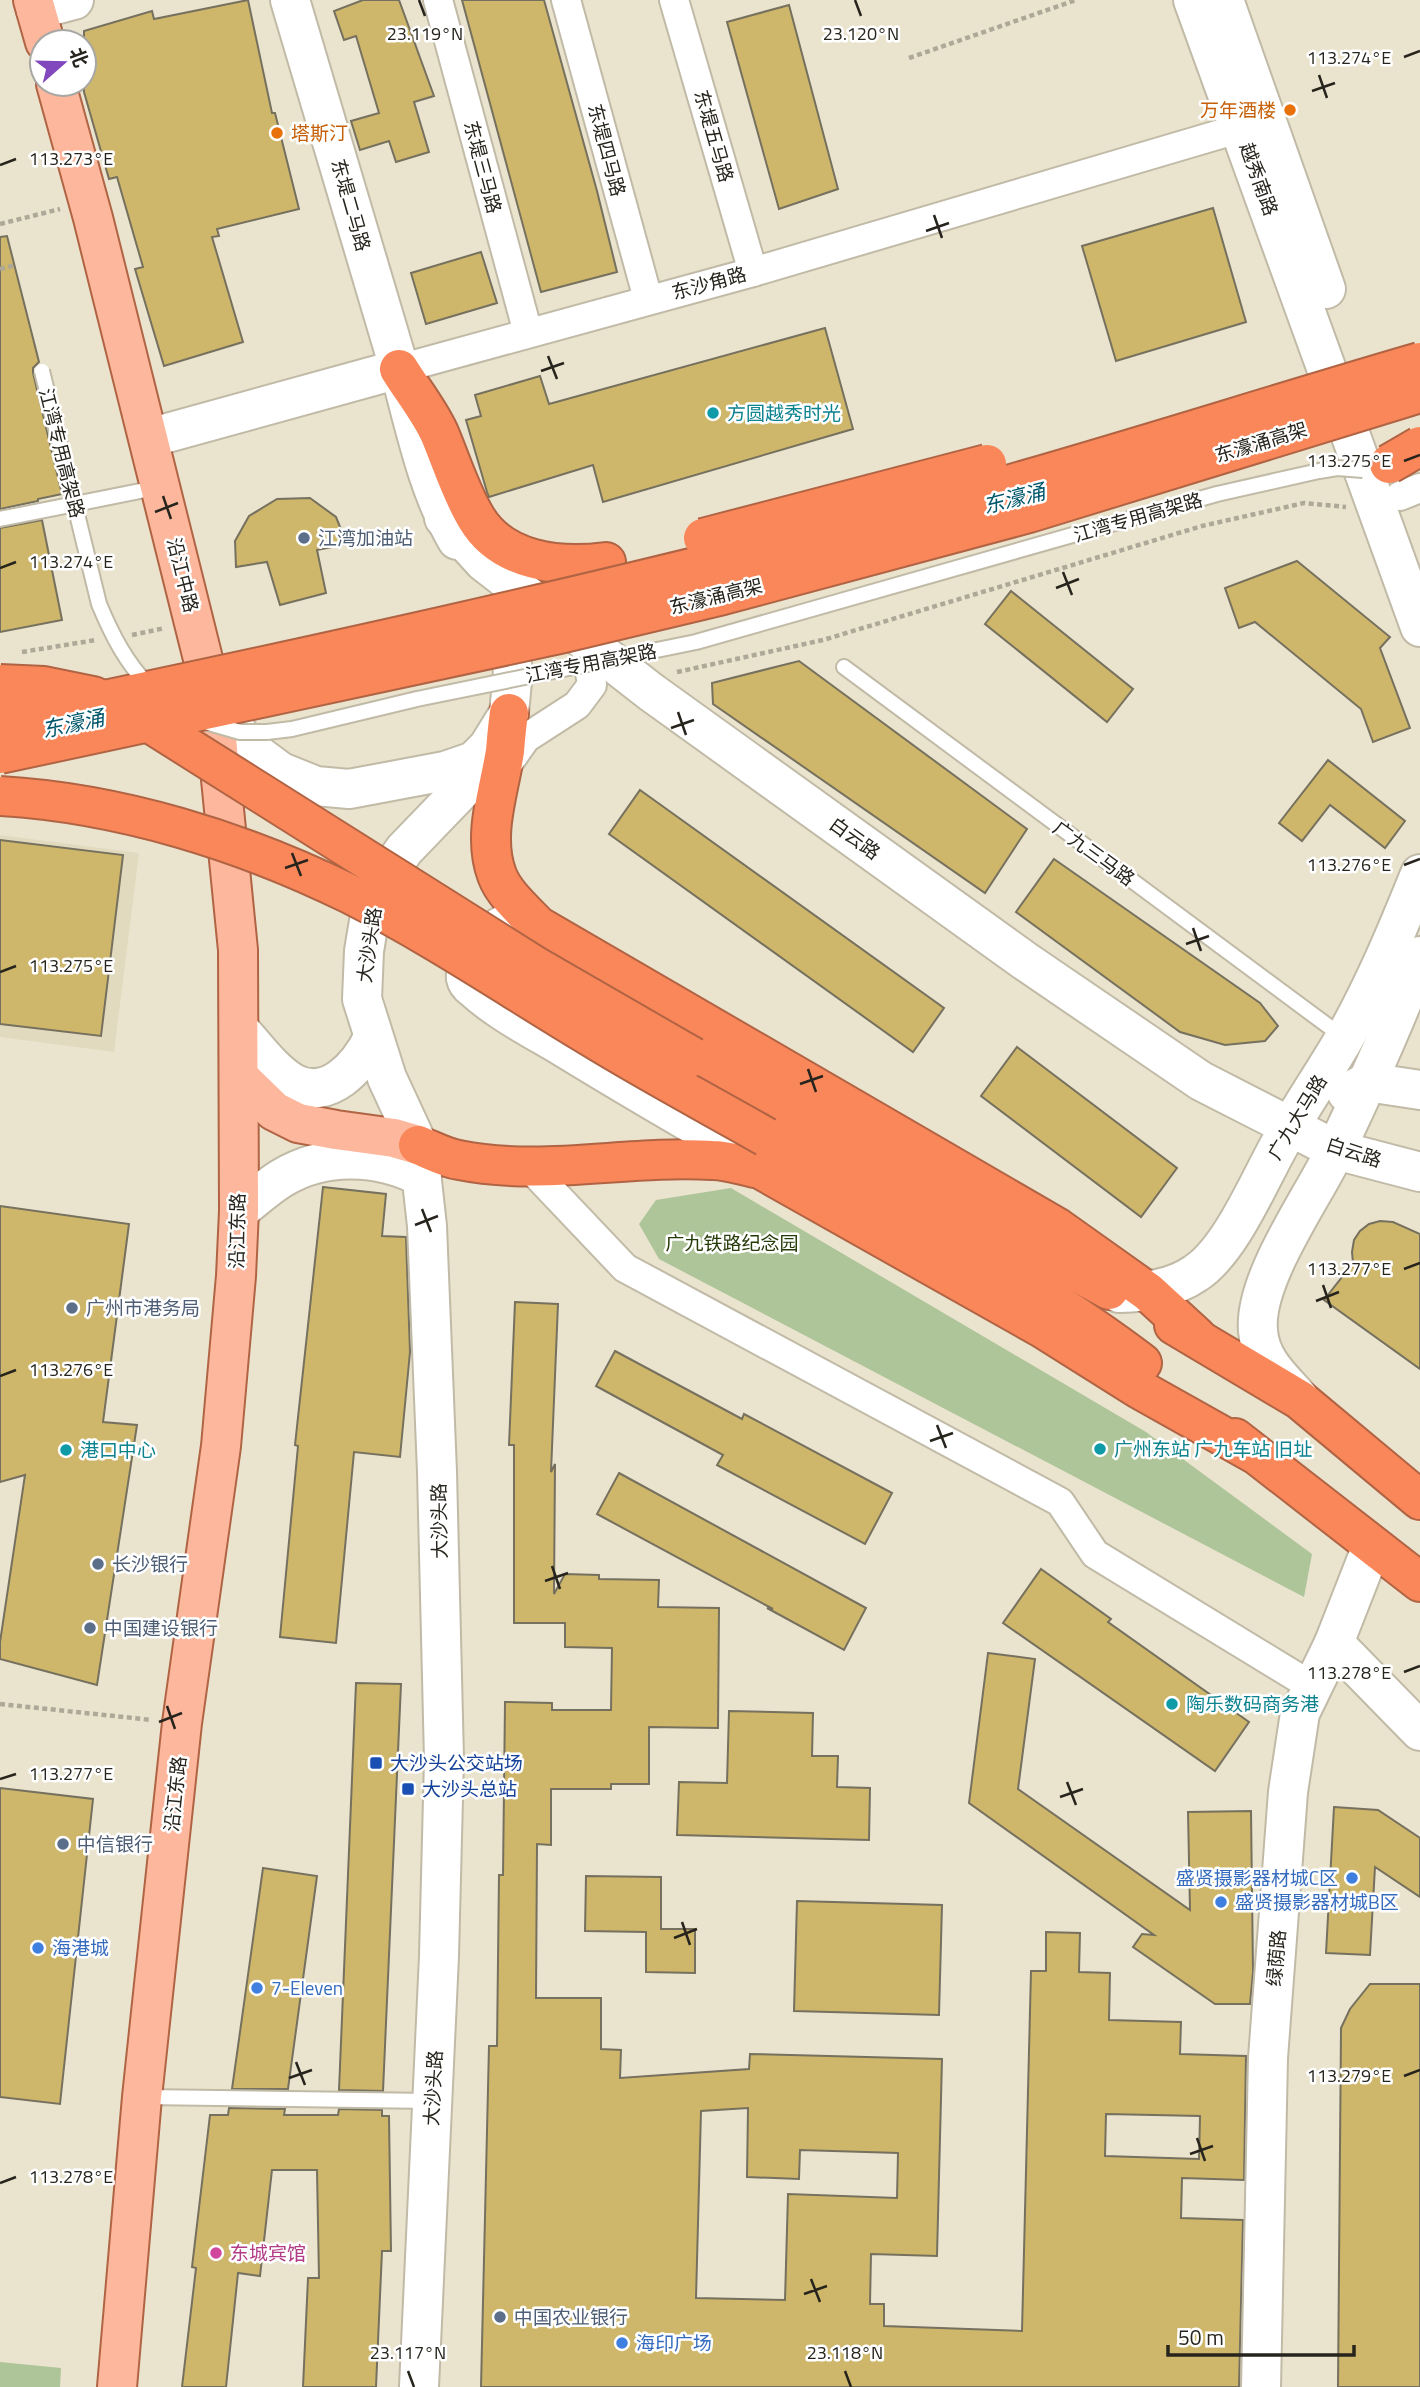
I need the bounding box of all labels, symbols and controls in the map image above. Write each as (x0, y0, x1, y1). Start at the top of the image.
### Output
text: 23.119°N (387, 20, 463, 47)
text: 23.120°N (823, 20, 899, 47)
north arrow (28, 28, 98, 98)
text: 北 (63, 43, 96, 71)
text: 113.274°E (1307, 44, 1391, 71)
street label: 东堤五马路 (687, 86, 742, 186)
place label: 万年酒楼 (1200, 95, 1276, 124)
street label: 东堤四马路 (581, 100, 634, 200)
marker: 万年酒楼 (1282, 102, 1298, 118)
street label: 东堤三马路 (457, 117, 510, 217)
place label: 塔斯汀 (291, 118, 348, 147)
marker: 塔斯汀 (269, 125, 285, 141)
street label: 越秀南路 (1233, 138, 1286, 220)
text: 113.273°E (29, 145, 113, 172)
street label: 东堤二马路 (324, 155, 379, 255)
street label: 东沙角路 (668, 259, 749, 306)
street label: 江湾专用高架路 (32, 385, 93, 521)
place label: 方圆越秀时光 (727, 398, 841, 427)
marker: 方圆越秀时光 (705, 405, 721, 421)
street label: 东濠涌高架 (1211, 414, 1311, 469)
text: 113.275°E (1307, 447, 1391, 474)
water label: 东濠涌 (979, 474, 1050, 521)
street label: 江湾专用高架路 (1070, 484, 1206, 549)
place label: 江湾加油站 (318, 523, 413, 552)
marker: 江湾加油站 (296, 530, 312, 546)
street label: 沿江中路 (160, 534, 207, 615)
text: 113.274°E (29, 548, 113, 575)
street label: 东濠涌高架 (666, 570, 765, 621)
street label: 江湾专用高架路 (523, 636, 659, 689)
water label: 东濠涌 (39, 700, 109, 745)
street label: 白云路 (824, 809, 887, 866)
street label: 广九三马路 (1047, 813, 1141, 892)
text: 113.276°E (1307, 851, 1391, 878)
street label: 大沙头路 (349, 905, 388, 985)
text: 113.275°E (29, 952, 113, 979)
street label: 广九大马路 (1260, 1069, 1333, 1165)
street label: 白云路 (1323, 1129, 1386, 1174)
street label: 沿江东路 (221, 1193, 252, 1269)
park label: 广九铁路纪念园 (665, 1228, 799, 1257)
text: 113.277°E (1307, 1255, 1391, 1282)
place label: 广州市港务局 (86, 1293, 200, 1322)
marker: 广州市港务局 (64, 1300, 80, 1316)
text: 113.276°E (29, 1356, 113, 1383)
place label: 广州东站 广九车站 旧址 (1114, 1434, 1312, 1463)
place label: 港口中心 (80, 1435, 156, 1464)
marker: 广州东站 广九车站 旧址 (1092, 1441, 1108, 1457)
marker: 港口中心 (58, 1442, 74, 1458)
street label: 大沙头路 (423, 1483, 454, 1559)
place label: 长沙银行 (112, 1549, 188, 1578)
marker: 长沙银行 (90, 1556, 106, 1572)
place label: 中国建设银行 (104, 1613, 218, 1642)
marker: 中国建设银行 (82, 1620, 98, 1636)
text: 113.278°E (1307, 1659, 1391, 1686)
place label: 陶乐数码商务港 (1186, 1689, 1319, 1718)
marker: 陶乐数码商务港 (1164, 1696, 1180, 1712)
place label: 大沙头公交站场 (390, 1748, 523, 1777)
street label: 沿江东路 (156, 1755, 193, 1833)
marker: 大沙头公交站场 (368, 1755, 384, 1771)
text: 113.277°E (29, 1760, 113, 1787)
place label: 大沙头总站 (422, 1774, 517, 1803)
marker: 大沙头总站 (400, 1781, 416, 1797)
place label: 中信银行 (77, 1829, 153, 1858)
marker: 中信银行 (55, 1836, 71, 1852)
place label: 盛贤摄影器材城C区 (1176, 1863, 1338, 1892)
marker: 盛贤摄影器材城C区 (1344, 1870, 1360, 1886)
place label: 盛贤摄影器材城B区 (1235, 1887, 1399, 1916)
marker: 盛贤摄影器材城B区 (1213, 1894, 1229, 1910)
street label: 绿荫路 (1259, 1928, 1292, 1988)
place label: 海港城 (52, 1933, 109, 1962)
marker: 海港城 (30, 1940, 46, 1956)
place label: 7-Eleven (271, 1973, 343, 2002)
marker: 7-Eleven (249, 1980, 265, 1996)
street label: 大沙头路 (416, 2049, 449, 2127)
text: 113.279°E (1307, 2062, 1391, 2089)
text: 113.278°E (29, 2163, 113, 2190)
place label: 东城宾馆 (230, 2238, 306, 2267)
marker: 东城宾馆 (208, 2245, 224, 2261)
place label: 中国农业银行 (514, 2302, 628, 2331)
marker: 中国农业银行 (492, 2309, 508, 2325)
scale bar (1168, 2314, 1354, 2358)
text: 50 m (1178, 2321, 1224, 2353)
place label: 海印广场 (636, 2328, 712, 2357)
marker: 海印广场 (614, 2335, 630, 2351)
text: 23.117°N (370, 2339, 446, 2366)
text: 23.118°N (807, 2339, 883, 2366)

